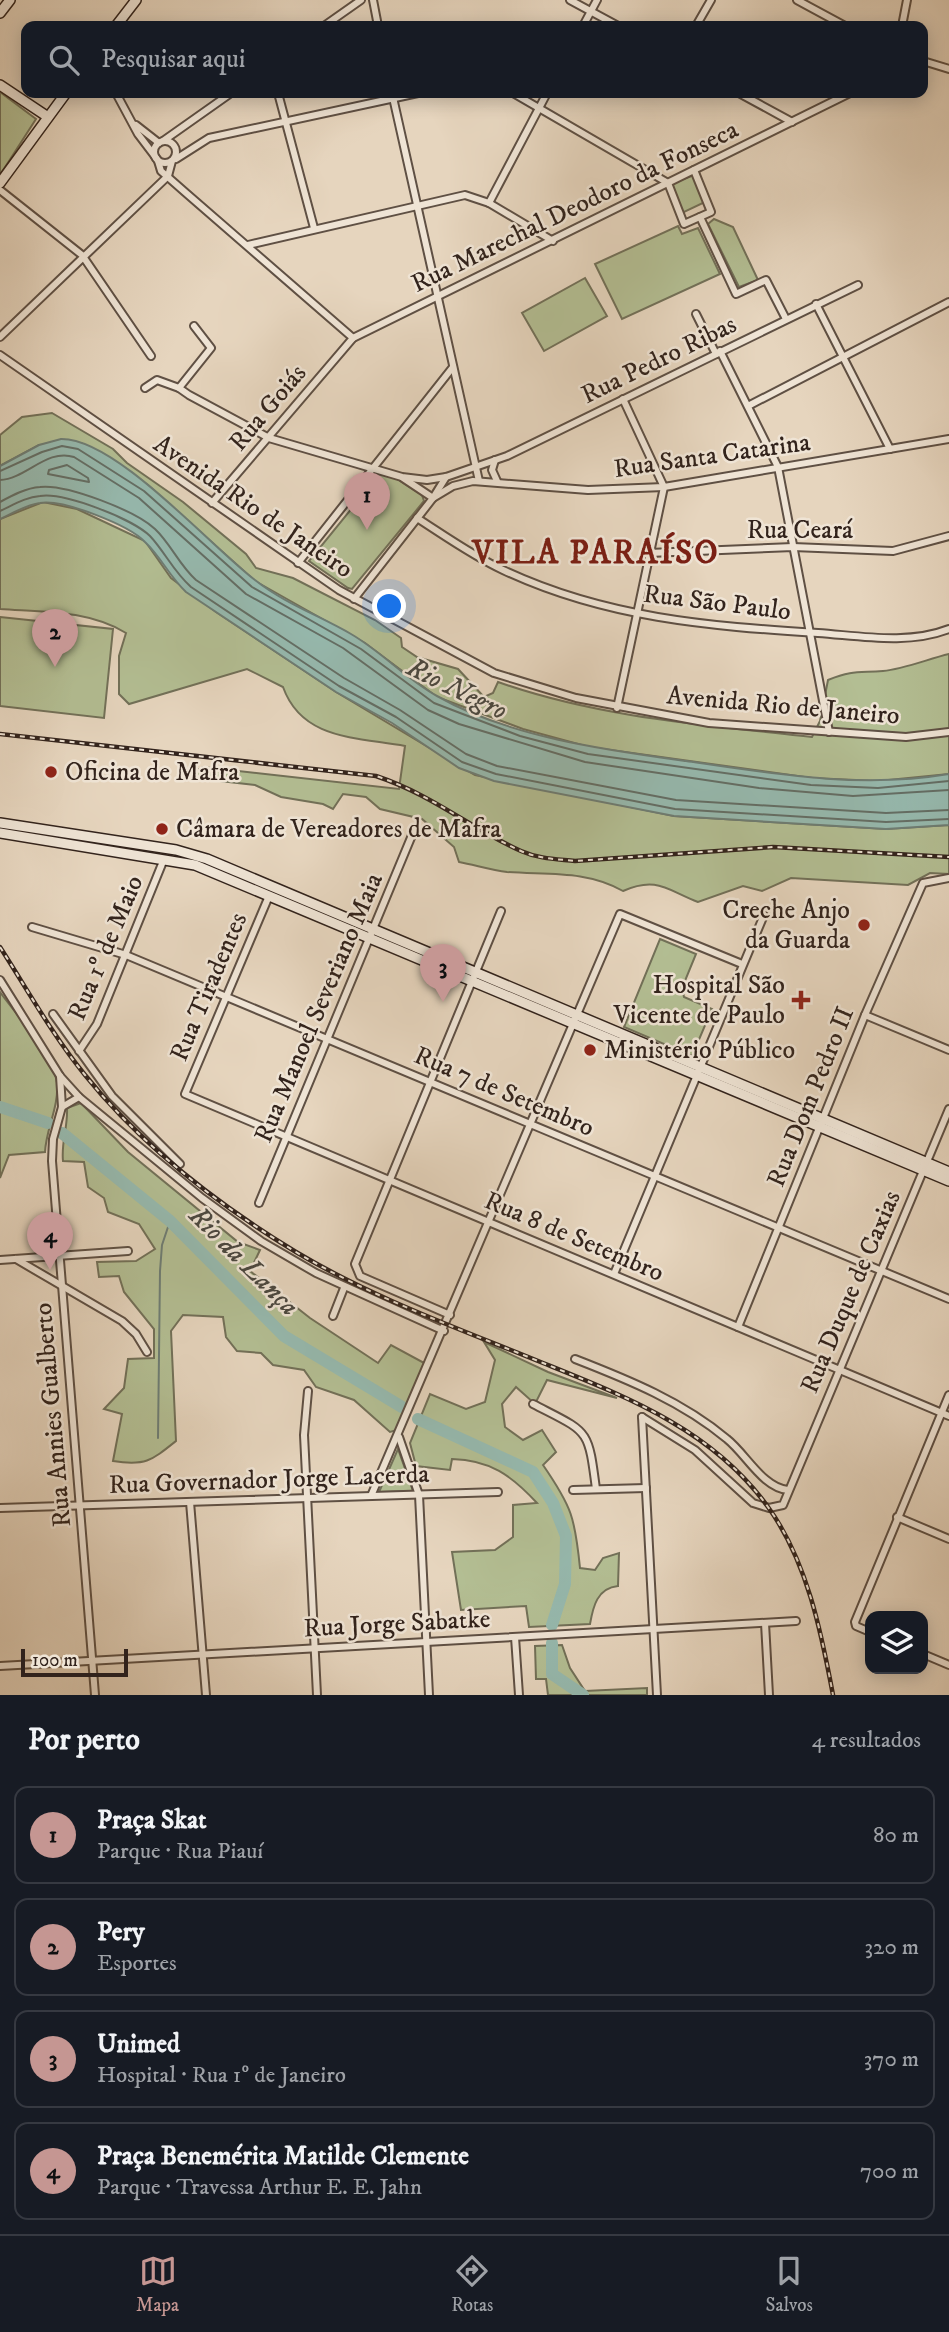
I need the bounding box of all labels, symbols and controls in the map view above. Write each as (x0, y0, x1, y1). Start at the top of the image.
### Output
search box (21, 21, 928, 98)
icon: search (45, 41, 83, 79)
text: Pesquisar aqui (101, 43, 245, 76)
street label: Rua Marechal Deodoro da Fonseca (406, 113, 744, 301)
street label: Rua Pedro Ribas (576, 308, 742, 412)
street label: Rua Goiás (222, 358, 314, 458)
street label: Rua Santa Catarina (612, 426, 812, 486)
street label: Avenida Rio de Janeiro (147, 428, 359, 586)
pin: 1 (344, 472, 390, 530)
street label: Rua Ceará (747, 514, 853, 547)
district label: VILA PARAÍSO (470, 531, 720, 574)
street label: Rua São Paulo (641, 578, 793, 628)
your location (372, 589, 406, 623)
pin: 2 (32, 609, 78, 667)
water label: Rio Negro (400, 649, 513, 728)
street label: Avenida Rio de Janeiro (665, 679, 901, 733)
place label: Oficina de Mafra (65, 756, 239, 789)
marker: Oficina de Mafra (43, 764, 59, 780)
place label: Câmara de Vereadores de Mafra (176, 813, 501, 846)
marker: Câmara de Vereadores de Mafra (154, 821, 170, 837)
street label: Rua Manoel Severiano Maia (247, 868, 391, 1148)
street label: Rua 1º de Maio (61, 871, 151, 1025)
place label: Creche Anjo da Guarda (722, 894, 850, 957)
street label: Rua Tiradentes (163, 908, 255, 1066)
marker: Creche Anjo da Guarda (856, 917, 872, 933)
pin: 3 (420, 944, 466, 1002)
place label: Hospital São Vicente de Paulo (613, 969, 785, 1032)
marker: Hospital São Vicente de Paulo (791, 990, 811, 1010)
street label: Rua Dom Pedro II (760, 1002, 862, 1192)
place label: Ministério Público (604, 1034, 795, 1067)
street label: Rua 7 de Setembro (409, 1039, 599, 1145)
marker: Ministério Público (582, 1042, 598, 1058)
street label: Rua 8 de Setembro (479, 1184, 669, 1290)
street label: Rua Duque de Caxias (793, 1186, 909, 1398)
water label: Rio da Lança (181, 1198, 306, 1323)
pin: 4 (27, 1212, 73, 1270)
street label: Rua Annies Gualberto (27, 1301, 79, 1529)
street label: Rua Governador Jorge Lacerda (108, 1458, 430, 1502)
street label: Rua Jorge Sabatke (303, 1603, 491, 1645)
map controls (865, 1611, 928, 1674)
button: layers (865, 1611, 928, 1674)
scale bar (21, 1646, 128, 1678)
text: 100 m (32, 1649, 78, 1672)
text: Por perto (28, 1722, 140, 1759)
text: 4 resultados (812, 1726, 921, 1755)
text: Praça Skat (97, 1804, 207, 1837)
text: 1 (49, 1821, 57, 1850)
text: 80 m (873, 1821, 919, 1850)
text: Parque · Rua Piauí (97, 1837, 263, 1866)
text: Pery (97, 1916, 145, 1949)
text: 2 (47, 1933, 59, 1962)
text: 320 m (865, 1933, 919, 1962)
text: Esportes (97, 1949, 177, 1978)
text: Unimed (97, 2028, 180, 2061)
text: 3 (49, 2045, 57, 2074)
text: 370 m (864, 2045, 919, 2074)
text: Hospital · Rua 1º de Janeiro (97, 2061, 346, 2090)
text: Praça Benemérita Matilde Clemente (97, 2140, 469, 2173)
text: 4 (46, 2157, 60, 2186)
text: 700 m (860, 2157, 919, 2186)
text: Parque · Travessa Arthur E. E. Jahn (97, 2173, 422, 2202)
tab: Mapa (136, 2252, 179, 2317)
tab: Rotas (451, 2252, 493, 2317)
tab: Salvos (766, 2252, 813, 2317)

